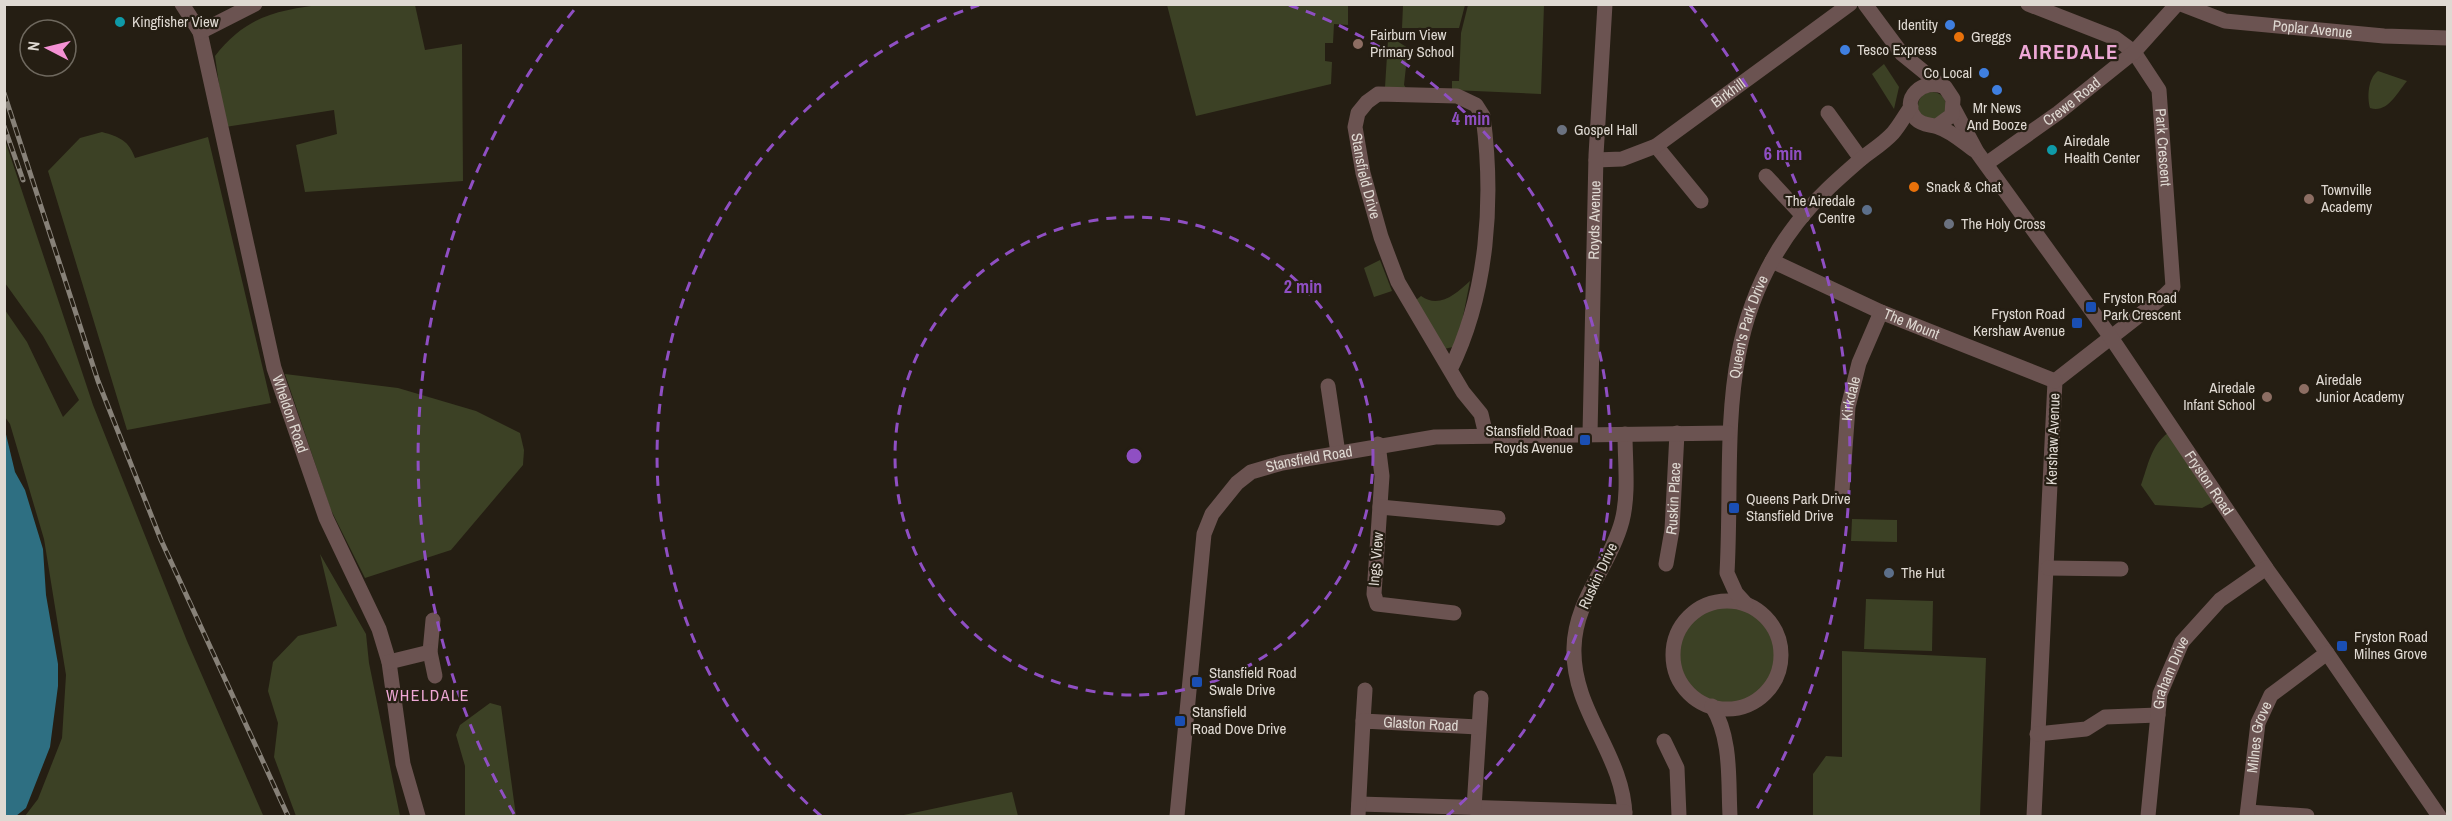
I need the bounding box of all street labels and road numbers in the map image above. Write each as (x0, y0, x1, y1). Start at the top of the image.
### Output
street label: Poplar Avenue (2272, 15, 2353, 43)
street label: Crewe Road (2038, 72, 2105, 131)
street label: Birkhill (1707, 73, 1749, 112)
street label: Park Crescent (2150, 108, 2177, 188)
street label: Stansfield Drive (1346, 131, 1386, 221)
street label: Royds Avenue (1583, 180, 1605, 260)
street label: Queen's Park Drive (1724, 271, 1773, 380)
street label: The Mount (1880, 303, 1943, 344)
street label: Wheldon Road (267, 372, 314, 456)
street label: Kirkdale (1836, 374, 1865, 421)
street label: Kershaw Avenue (2040, 392, 2065, 485)
street label: Stansfield Road (1263, 440, 1354, 477)
street label: Fryston Road (2180, 446, 2239, 519)
street label: Ruskin Place (1660, 462, 1685, 536)
street label: Ings View (1363, 531, 1388, 587)
street label: Ruskin Drive (1573, 539, 1622, 612)
street label: Graham Drive (2148, 630, 2193, 710)
street label: Milnes Grove (2241, 697, 2277, 774)
street label: Glaston Road (1383, 711, 1459, 736)

